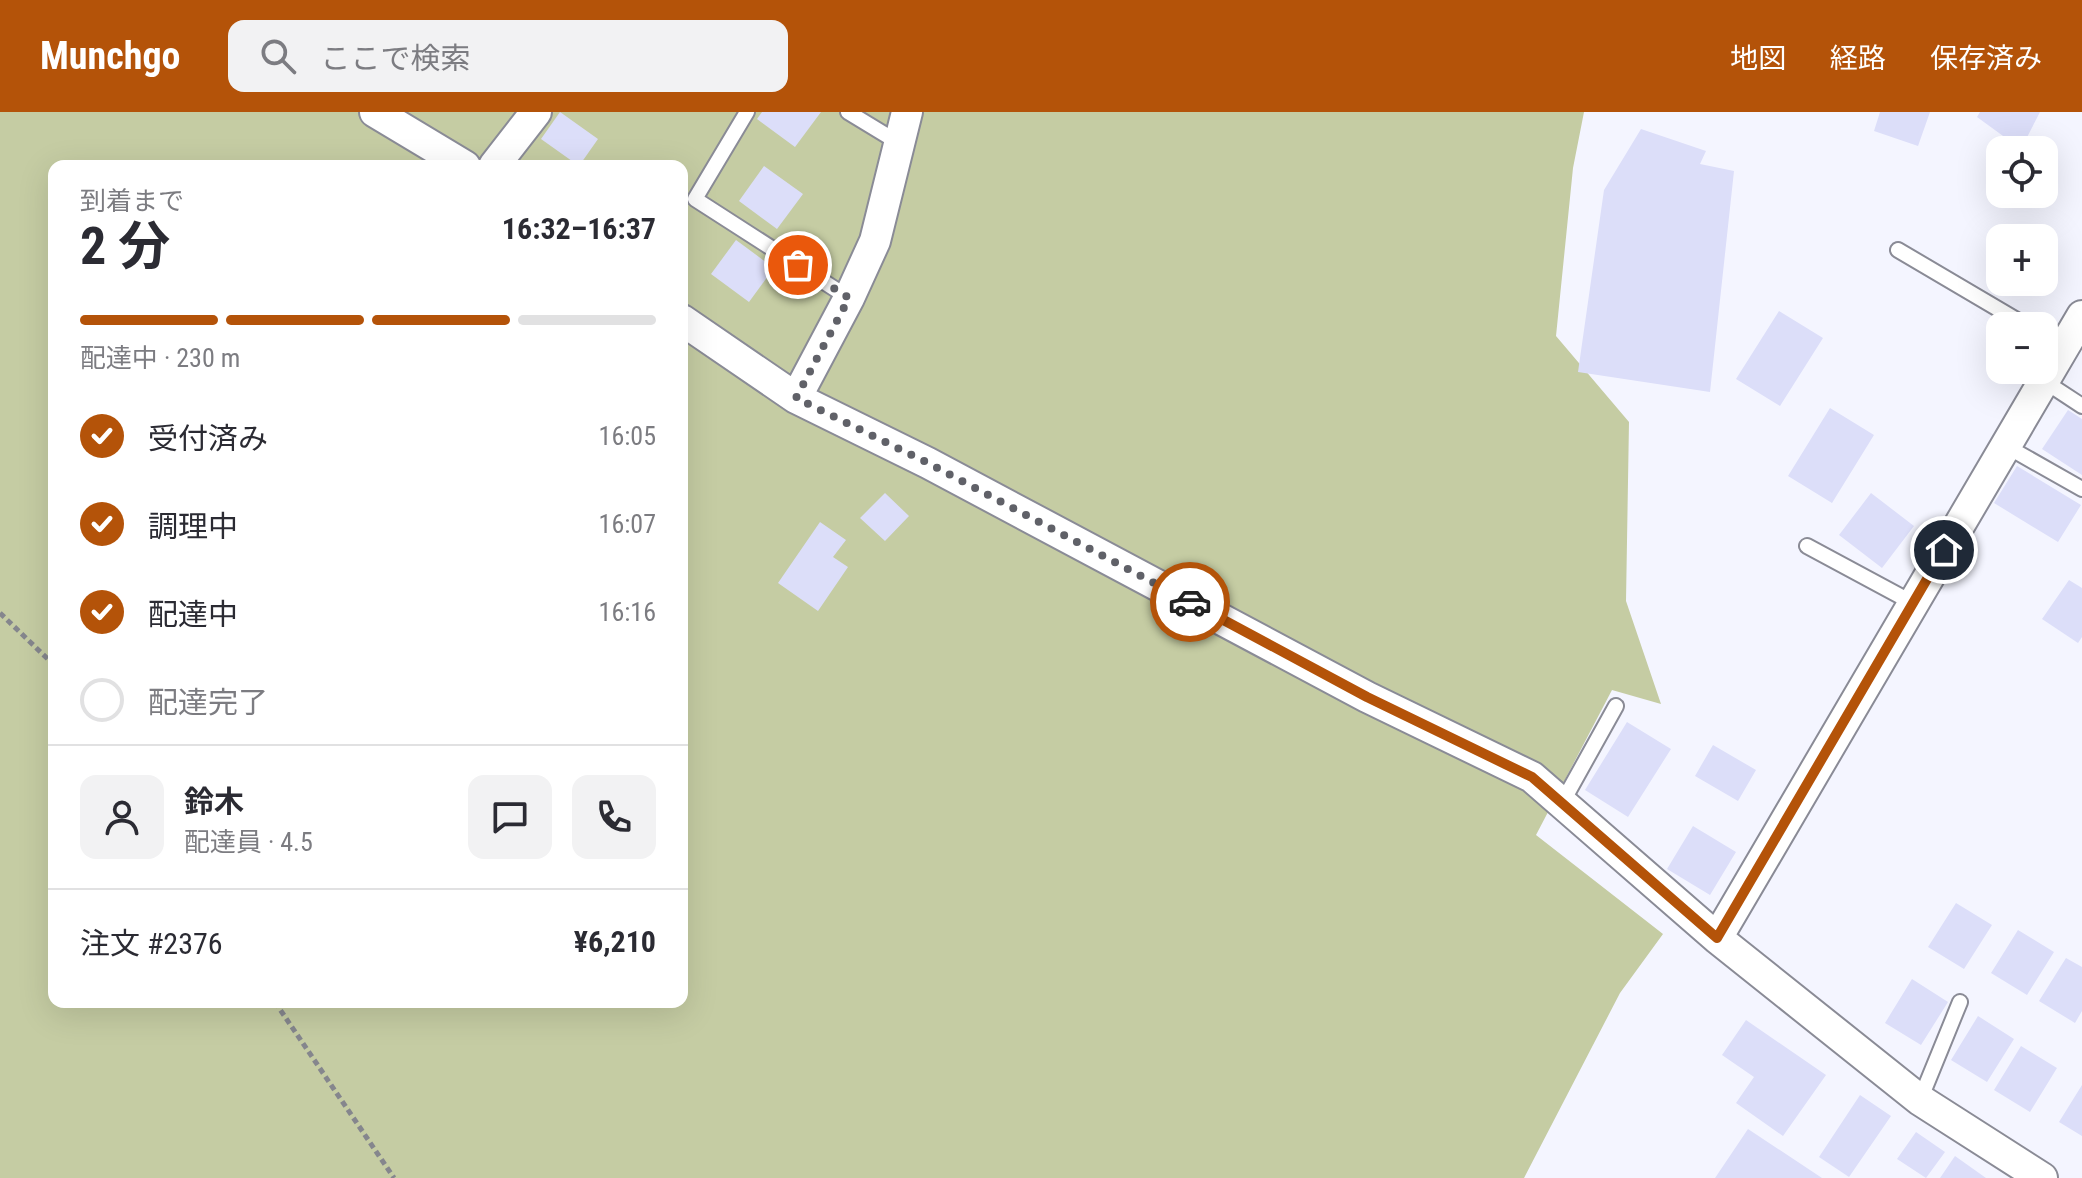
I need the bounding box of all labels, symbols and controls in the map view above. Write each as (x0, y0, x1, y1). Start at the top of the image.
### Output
search box (228, 20, 788, 92)
text: Munchgo (40, 34, 180, 78)
icon: search (256, 34, 300, 78)
text: ここで検索 (320, 41, 470, 76)
text: 地図 (1730, 42, 1786, 75)
text: 経路 (1830, 42, 1886, 75)
text: 保存済み (1930, 42, 2042, 75)
map controls (1986, 136, 2058, 384)
button: locate (1986, 136, 2058, 208)
text: 到着まで (80, 186, 184, 216)
text: 16:32–16:37 (502, 211, 656, 246)
text: 2 分 (80, 216, 170, 277)
button: + (1986, 224, 2058, 296)
pin (764, 231, 832, 299)
icon: bag (776, 243, 820, 287)
button: − (1986, 312, 2058, 384)
text: 配達中 · 230 m (80, 343, 240, 373)
icon: check (80, 414, 124, 458)
text: 受付済み (148, 421, 268, 456)
text: 16:05 (599, 421, 656, 451)
icon: check (80, 502, 124, 546)
text: 調理中 (148, 509, 238, 544)
text: 16:07 (599, 509, 656, 539)
pin (1910, 516, 1978, 584)
icon: home (1922, 528, 1966, 572)
courier (1150, 562, 1230, 642)
icon: car (1168, 580, 1212, 624)
icon: check (80, 590, 124, 634)
text: 配達中 (148, 597, 238, 632)
text: 16:16 (599, 597, 656, 627)
text: 配達完了 (148, 685, 268, 720)
button: person (80, 775, 164, 859)
button: chat (468, 775, 552, 859)
button: phone (572, 775, 656, 859)
text: 鈴木 (184, 784, 244, 819)
text: 配達員 · 4.5 (184, 827, 313, 857)
text: ¥6,210 (574, 924, 656, 959)
text: 注文 #2376 (80, 926, 223, 961)

